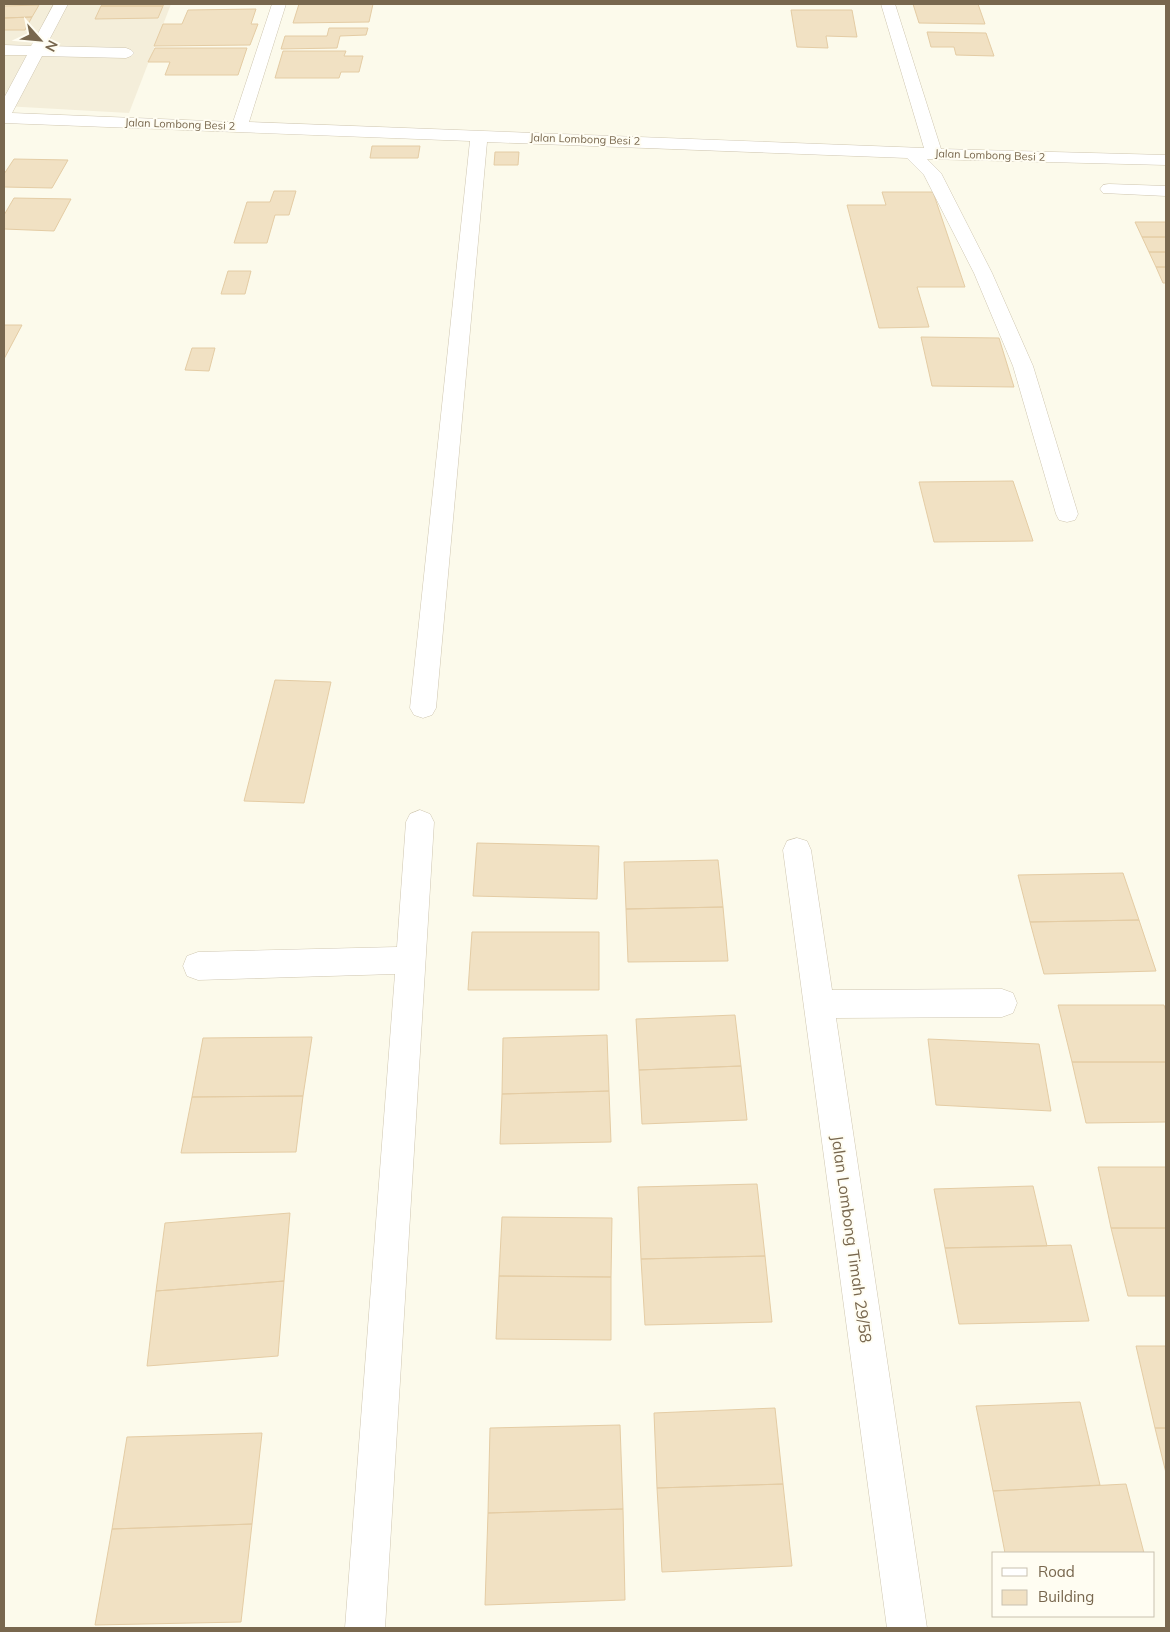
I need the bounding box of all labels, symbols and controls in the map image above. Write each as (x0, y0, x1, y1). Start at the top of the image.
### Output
north arrow (15, 15, 65, 65)
text: N (41, 37, 62, 55)
street label: Jalan Lombong Besi 2 (125, 115, 236, 133)
street label: Jalan Lombong Besi 2 (530, 130, 641, 148)
street label: Jalan Lombong Besi 2 (935, 146, 1046, 164)
street label: Jalan Lombong Timah 29/58 (828, 1134, 876, 1344)
legend (992, 1552, 1155, 1617)
text: Road (1038, 1562, 1075, 1581)
text: Building (1038, 1587, 1094, 1606)

